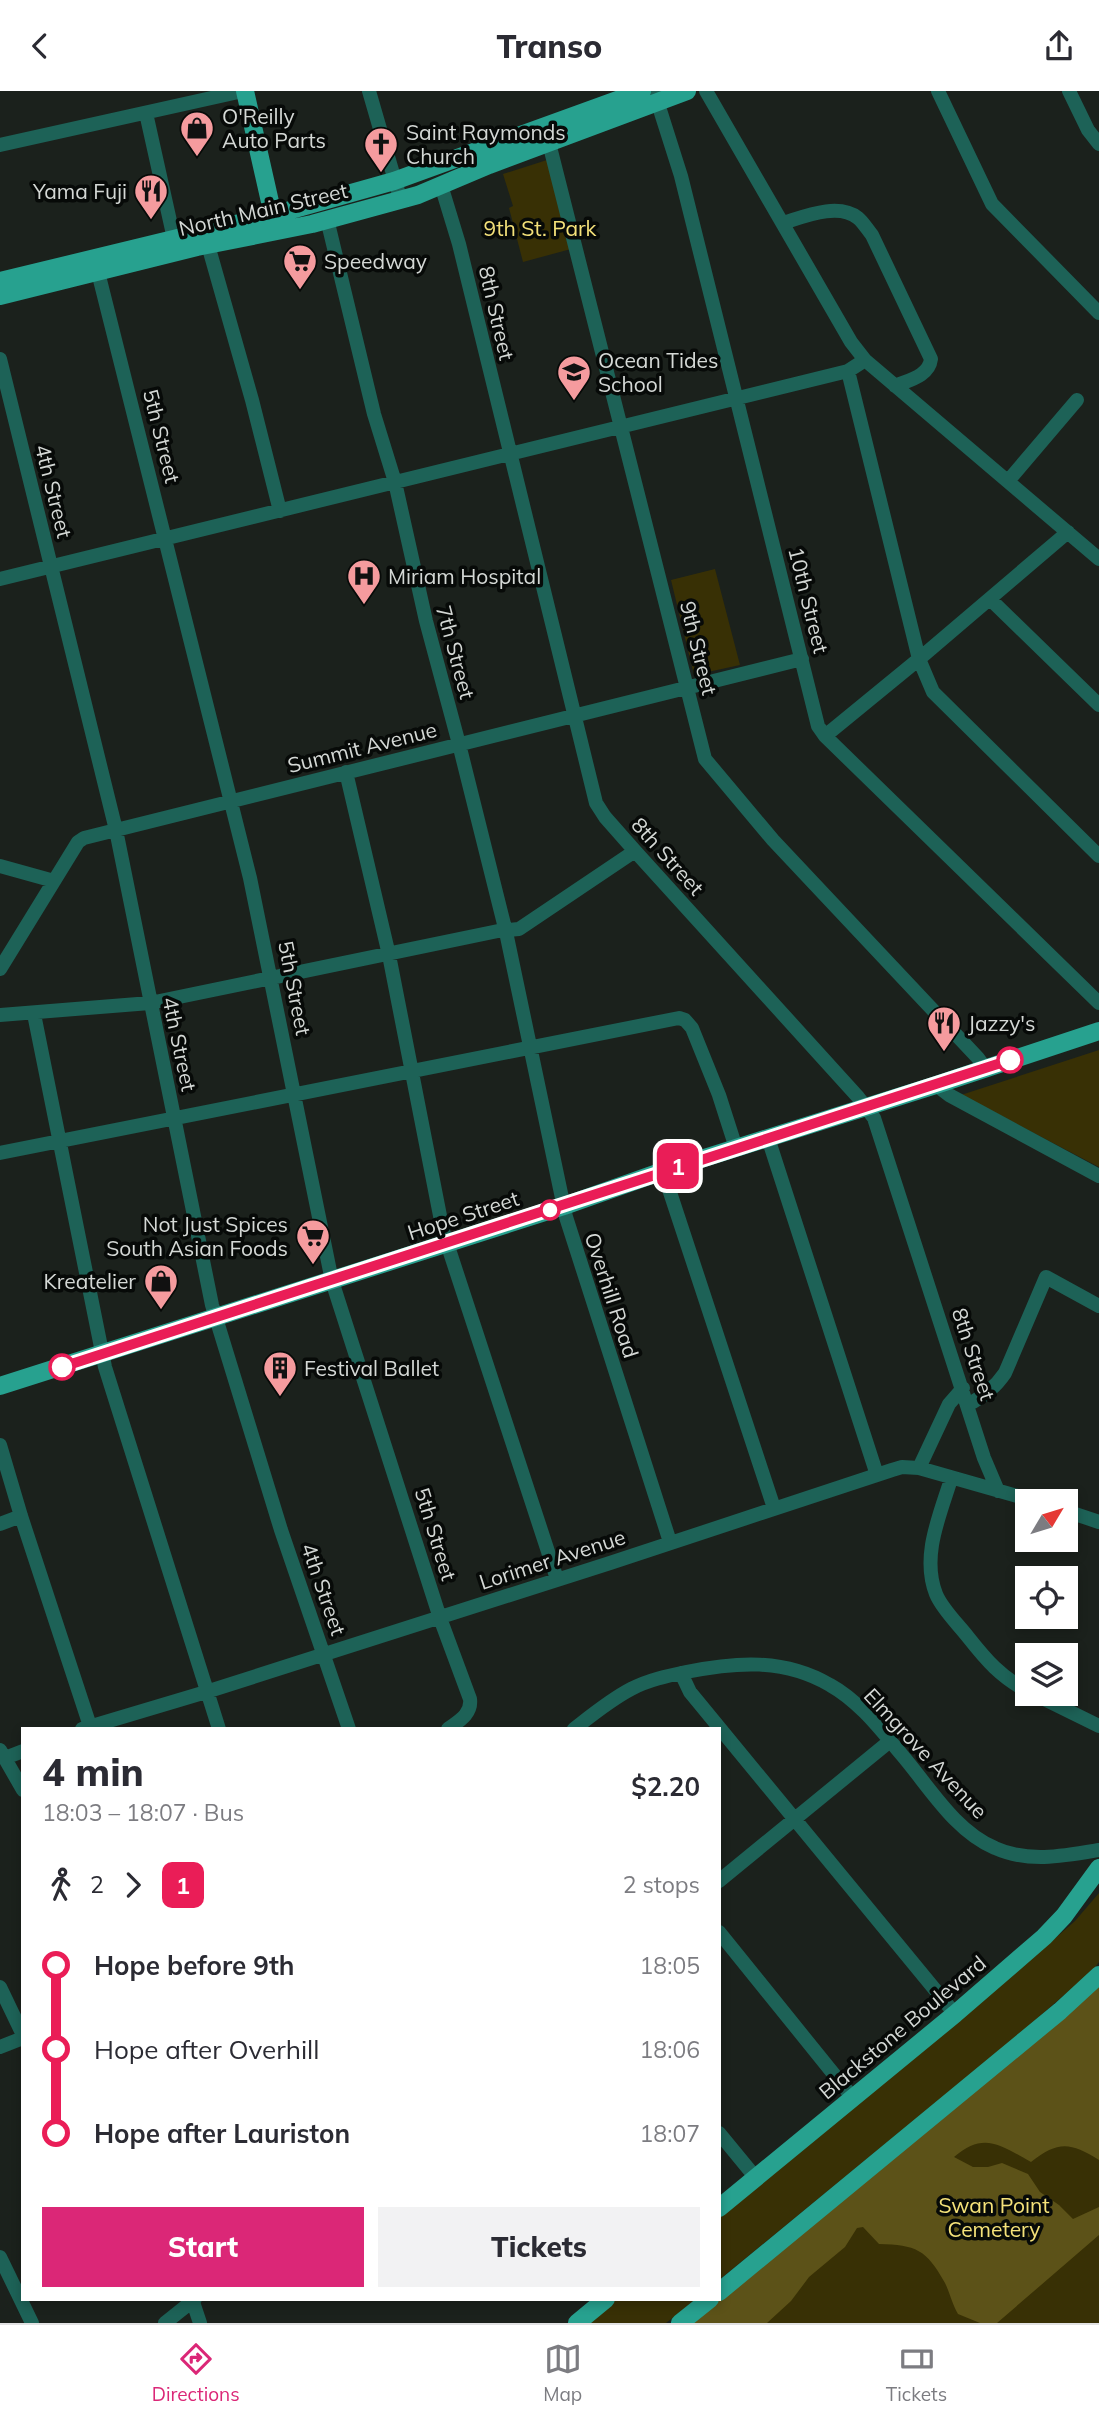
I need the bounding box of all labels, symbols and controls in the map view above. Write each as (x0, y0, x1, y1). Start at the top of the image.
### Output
text: Transo (497, 26, 602, 66)
icon: back (21, 27, 59, 65)
icon: share (1040, 27, 1078, 65)
place label: O'Reilly Auto Parts (222, 103, 326, 153)
shop icon: O'Reilly Auto Parts (178, 109, 216, 158)
place label: Saint Raymonds Church (406, 119, 566, 169)
church icon: Saint Raymonds Church (362, 125, 400, 174)
restaurant icon: Yama Fuji (132, 172, 170, 221)
street label: North Main Street (176, 177, 350, 241)
place label: Yama Fuji (32, 178, 127, 204)
park label: 9th St. Park (484, 215, 597, 241)
supermarket icon: Speedway (281, 242, 319, 291)
place label: Speedway (324, 248, 427, 274)
street label: 8th Street (474, 263, 520, 363)
place label: Ocean Tides School (598, 347, 718, 397)
school or university icon: Ocean Tides School (555, 353, 593, 402)
street label: 5th Street (138, 386, 186, 486)
street label: 4th Street (30, 441, 78, 541)
street label: 10th Street (783, 544, 835, 656)
hospital icon: Miriam Hospital (345, 557, 383, 606)
place label: Miriam Hospital (388, 563, 541, 589)
street label: 9th Street (675, 598, 723, 698)
street label: 7th Street (431, 602, 481, 702)
street label: Summit Avenue (285, 716, 439, 778)
street label: 8th Street (626, 812, 710, 900)
street label: 5th Street (273, 938, 317, 1038)
street label: 4th Street (157, 994, 203, 1094)
restaurant icon: Jazzy's (925, 1004, 963, 1053)
place label: Jazzy's (968, 1010, 1035, 1036)
unlabelled marker (997, 1047, 1023, 1073)
line badge: 1 (655, 1143, 701, 1189)
text: 1 (671, 1151, 685, 1181)
street label: Hope Street (404, 1185, 522, 1245)
unlabelled marker (540, 1200, 560, 1220)
place label: Not Just Spices South Asian Foods (106, 1211, 288, 1261)
supermarket icon: Not Just Spices South Asian Foods (294, 1217, 332, 1266)
street label: Overhill Road (579, 1229, 645, 1361)
shop icon: Kreatelier (142, 1262, 180, 1311)
place label: Kreatelier (43, 1268, 136, 1294)
street label: 8th Street (947, 1304, 1001, 1404)
building icon: Festival Ballet (261, 1349, 299, 1398)
unlabelled marker (49, 1354, 75, 1380)
place label: Festival Ballet (304, 1355, 439, 1381)
street label: 5th Street (410, 1484, 462, 1584)
north arrow (1015, 1489, 1078, 1552)
map controls (1015, 1489, 1078, 1706)
street label: Lorimer Avenue (476, 1523, 628, 1595)
street label: 4th Street (296, 1539, 352, 1639)
button: locate (1015, 1566, 1078, 1629)
button: layers (1015, 1643, 1078, 1706)
street label: Elmgrove Avenue (859, 1682, 993, 1824)
text: 4 min (42, 1748, 144, 1796)
text: $2.20 (631, 1770, 700, 1803)
text: 18:03 – 18:07 · Bus (42, 1798, 244, 1827)
icon: walk (42, 1866, 80, 1904)
icon: forward (114, 1866, 152, 1904)
text: 2 (90, 1870, 104, 1899)
text: 1 (176, 1870, 190, 1900)
text: 2 stops (623, 1870, 700, 1899)
text: Hope before 9th (94, 1949, 294, 1982)
street label: Blackstone Boulevard (813, 1950, 991, 2104)
text: 18:05 (640, 1951, 700, 1980)
text: Hope after Overhill (94, 2033, 319, 2066)
text: 18:06 (640, 2035, 700, 2064)
text: Hope after Lauriston (94, 2117, 350, 2150)
text: 18:07 (640, 2119, 700, 2148)
park label: Swan Point Cemetery (938, 2192, 1050, 2242)
button: Start (42, 2207, 364, 2287)
button: Tickets (378, 2207, 700, 2287)
tab: Directions (152, 2340, 240, 2406)
tab: Map (543, 2340, 582, 2406)
tab: Tickets (886, 2340, 947, 2406)

